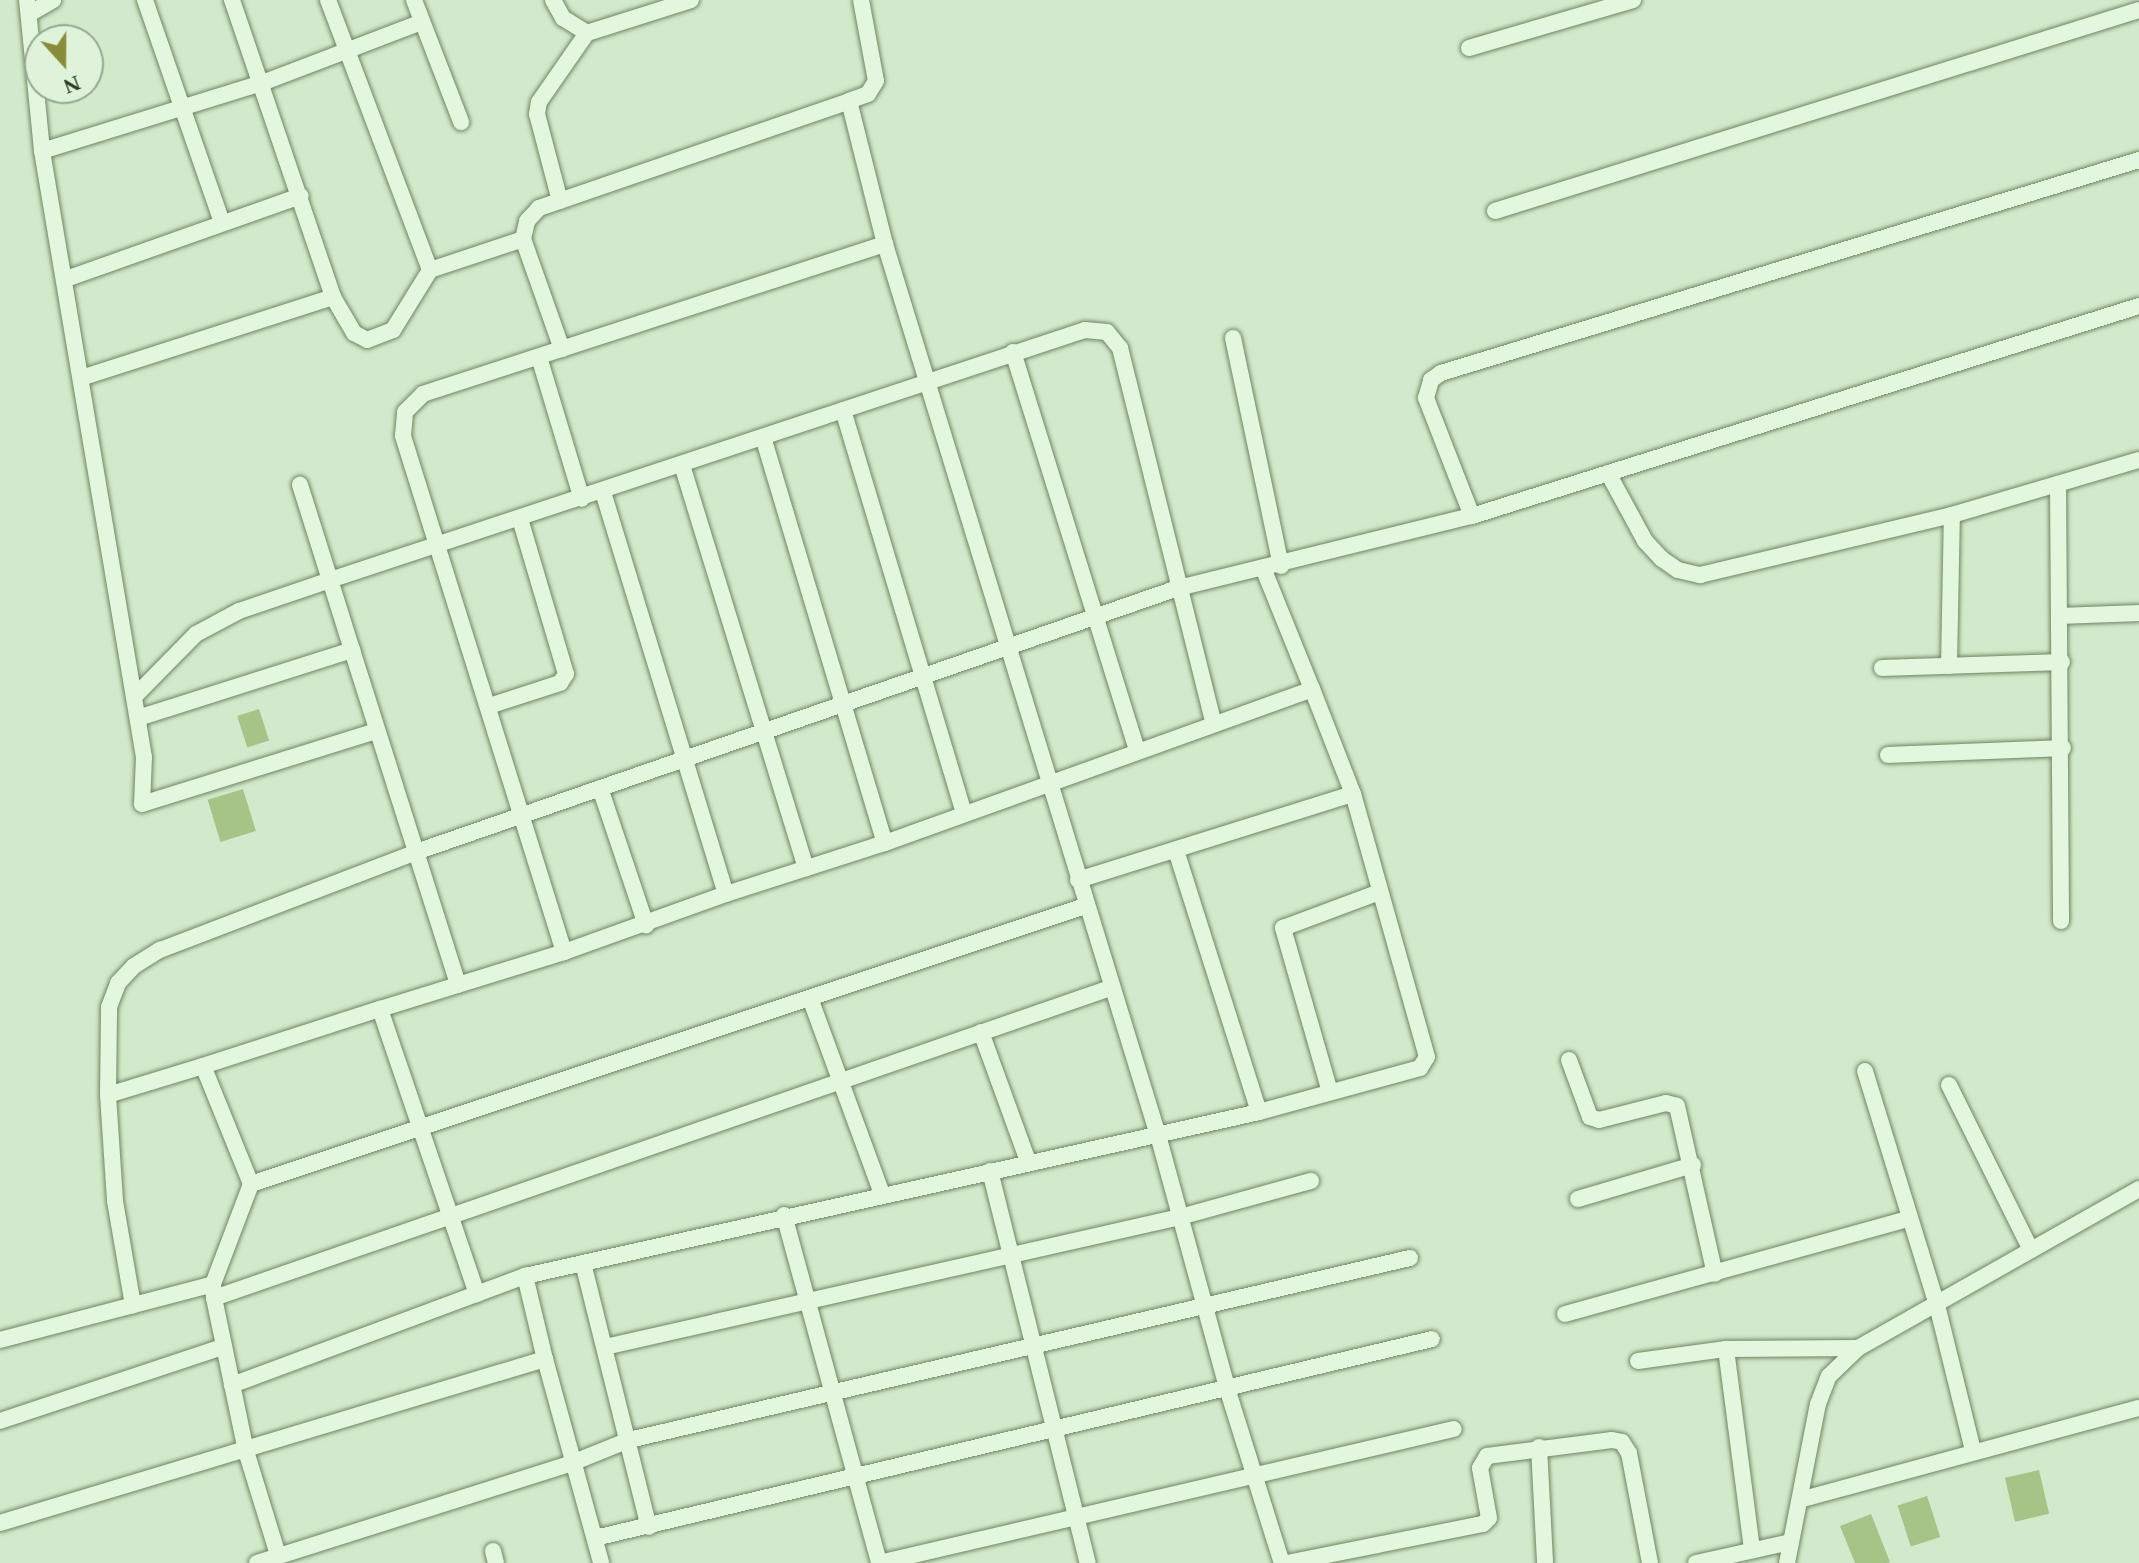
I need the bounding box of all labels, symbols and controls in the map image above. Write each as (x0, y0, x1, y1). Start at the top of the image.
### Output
north arrow (24, 24, 104, 104)
text: N (60, 70, 84, 100)

